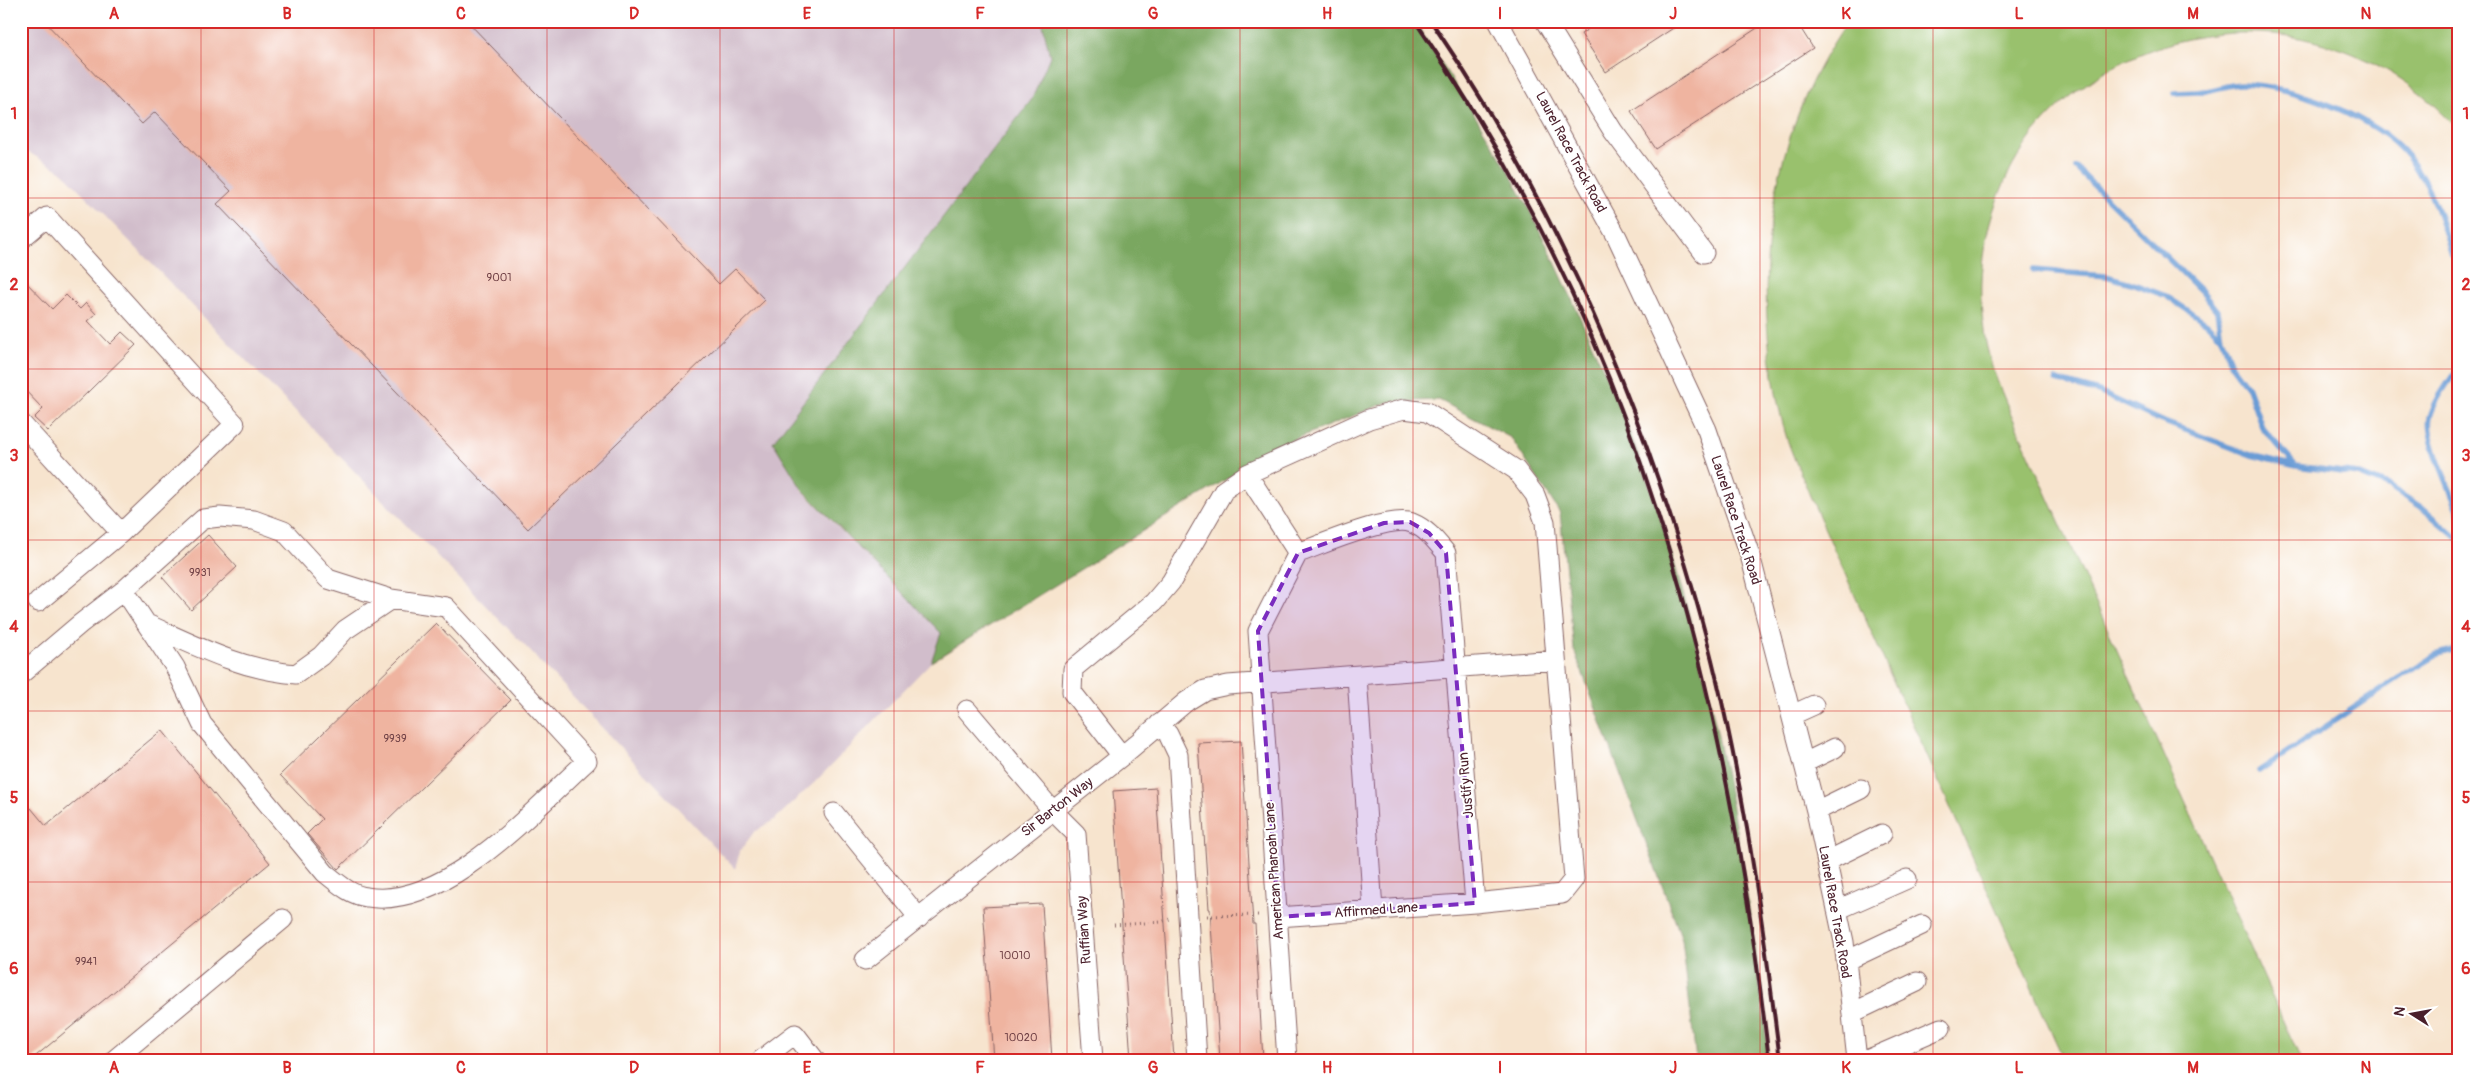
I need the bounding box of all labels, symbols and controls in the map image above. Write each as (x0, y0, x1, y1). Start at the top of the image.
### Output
text: A (109, 4, 120, 24)
text: B (282, 4, 292, 24)
text: C (456, 4, 466, 24)
text: D (629, 4, 639, 24)
text: E (803, 4, 812, 24)
text: F (975, 4, 985, 24)
text: G (1148, 4, 1159, 24)
text: H (1322, 4, 1332, 24)
text: I (1498, 4, 1502, 24)
text: J (1669, 4, 1677, 24)
text: K (1841, 4, 1851, 24)
text: L (2014, 4, 2024, 24)
text: M (2187, 4, 2199, 24)
text: N (2361, 4, 2372, 24)
street label: Laurel Race Track Road (1532, 89, 1610, 216)
text: 1 (11, 104, 17, 124)
text: 1 (2463, 104, 2469, 124)
house number: 9001 (487, 271, 512, 284)
text: 2 (10, 275, 19, 295)
text: 2 (2462, 275, 2471, 295)
text: 3 (10, 446, 19, 466)
text: 3 (2462, 446, 2471, 466)
street label: Laurel Race Track Road (1707, 453, 1765, 587)
house number: 9931 (189, 566, 211, 579)
text: 4 (9, 617, 19, 637)
text: 4 (2461, 617, 2471, 637)
house number: 9939 (383, 732, 407, 745)
street label: Justify Run (1455, 751, 1477, 819)
street label: Sir Barton Way (1018, 774, 1096, 840)
text: 5 (10, 788, 19, 808)
text: 5 (2462, 788, 2471, 808)
street label: American Pharoah Lane (1261, 802, 1287, 940)
street label: Laurel Race Track Road (1815, 844, 1855, 980)
street label: Ruffian Way (1073, 895, 1095, 965)
street label: Affirmed Lane (1334, 899, 1418, 921)
house number: 10010 (999, 949, 1031, 962)
house number: 9941 (75, 955, 97, 968)
text: 6 (9, 959, 19, 979)
text: 6 (2461, 959, 2471, 979)
north arrow (2388, 988, 2438, 1038)
text: N (2390, 1005, 2409, 1018)
house number: 10020 (1005, 1031, 1038, 1044)
text: A (109, 1058, 120, 1078)
text: B (282, 1058, 292, 1078)
text: C (456, 1058, 466, 1078)
text: D (629, 1058, 639, 1078)
text: E (803, 1058, 812, 1078)
text: F (975, 1058, 985, 1078)
text: G (1148, 1058, 1159, 1078)
text: H (1322, 1058, 1332, 1078)
text: I (1498, 1058, 1502, 1078)
text: J (1669, 1058, 1677, 1078)
text: K (1841, 1058, 1851, 1078)
text: L (2014, 1058, 2024, 1078)
text: M (2187, 1058, 2199, 1078)
text: N (2361, 1058, 2372, 1078)

